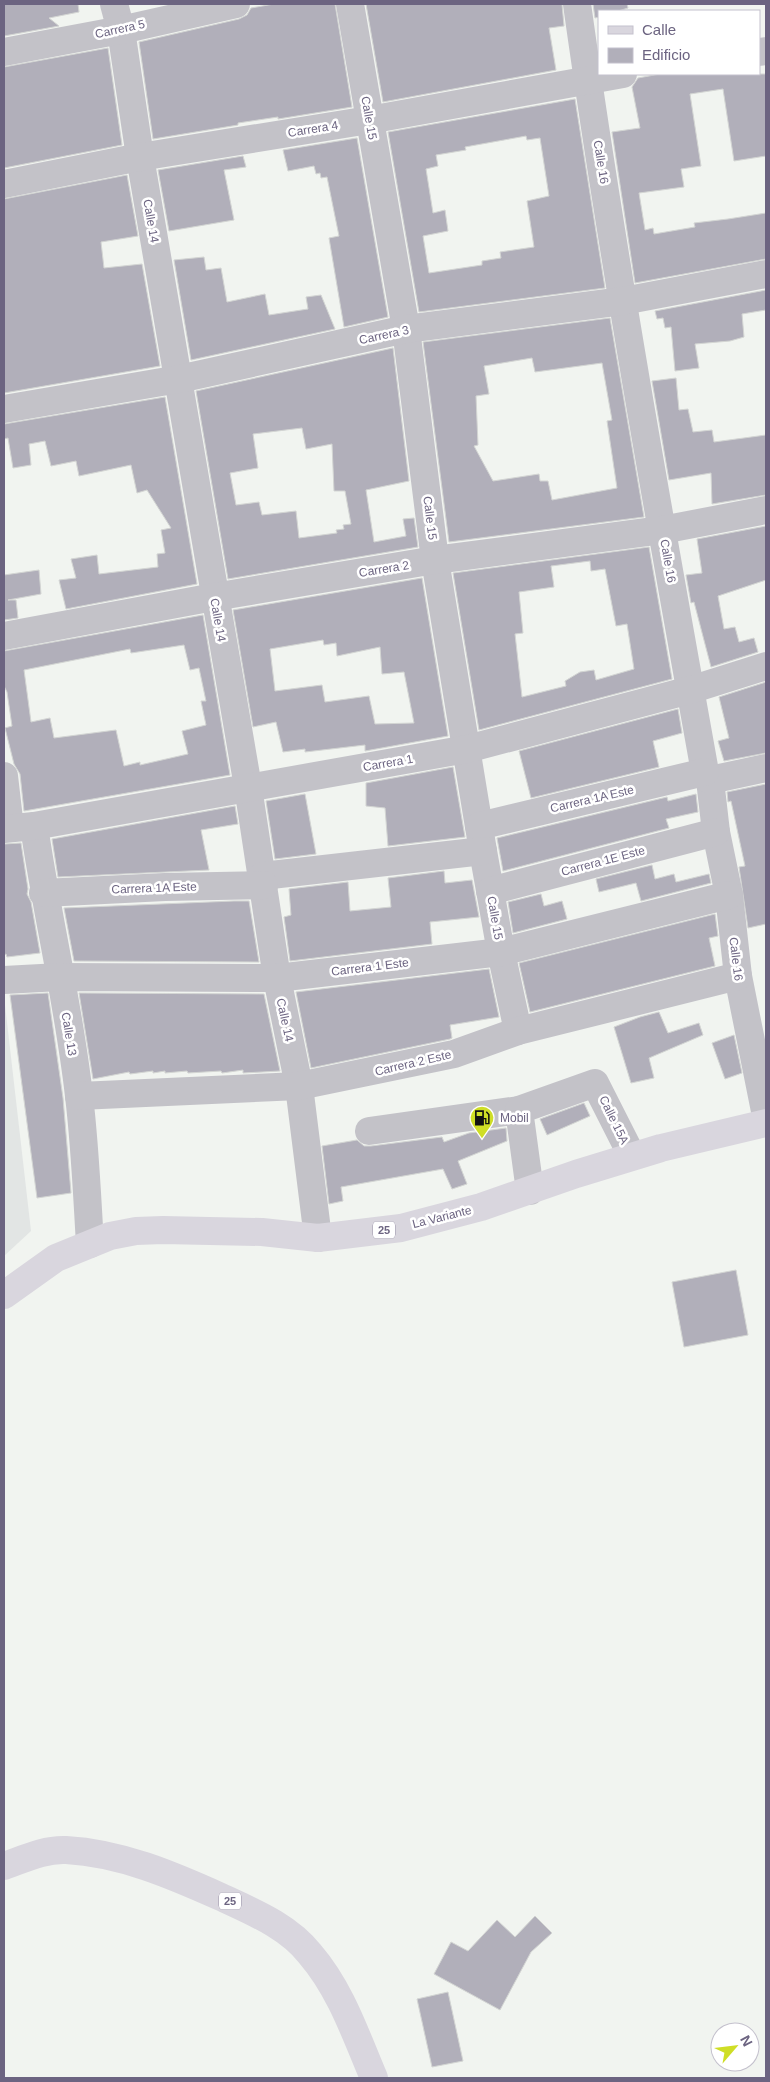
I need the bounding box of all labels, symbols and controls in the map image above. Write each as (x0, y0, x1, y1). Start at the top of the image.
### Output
legend (598, 10, 760, 75)
street label: Carrera 5 (94, 17, 147, 41)
text: Calle (642, 21, 676, 38)
text: Edificio (642, 46, 690, 63)
street label: Calle 15 (358, 95, 380, 141)
street label: Carrera 4 (287, 118, 339, 140)
street label: Calle 16 (591, 139, 611, 185)
street label: Calle 14 (140, 198, 162, 244)
street label: Carrera 3 (358, 323, 411, 347)
street label: Calle 15 (420, 495, 440, 541)
street label: Calle 16 (657, 538, 679, 584)
street label: Carrera 2 (358, 558, 410, 580)
street label: Calle 14 (207, 597, 229, 643)
street label: Carrera 1 (362, 752, 414, 774)
street label: Carrera 1A Este (549, 783, 635, 815)
street label: Carrera 1E Este (560, 843, 647, 879)
street label: Carrera 1A Este (111, 880, 197, 896)
street label: Calle 15 (484, 895, 506, 941)
street label: Calle 16 (726, 936, 746, 982)
street label: Carrera 1 Este (330, 955, 410, 979)
street label: Calle 14 (274, 997, 296, 1043)
street label: Calle 13 (59, 1011, 79, 1057)
street label: Carrera 2 Este (373, 1047, 453, 1079)
street label: Calle 15A (596, 1094, 632, 1146)
fuel station icon: Mobil (469, 1105, 495, 1139)
place label: Mobil (500, 1111, 529, 1125)
street label: La Variante (411, 1203, 473, 1231)
road number: 25 (373, 1222, 395, 1238)
road number: 25 (219, 1892, 241, 1910)
north arrow (710, 2022, 760, 2072)
text: N (737, 2033, 756, 2049)

